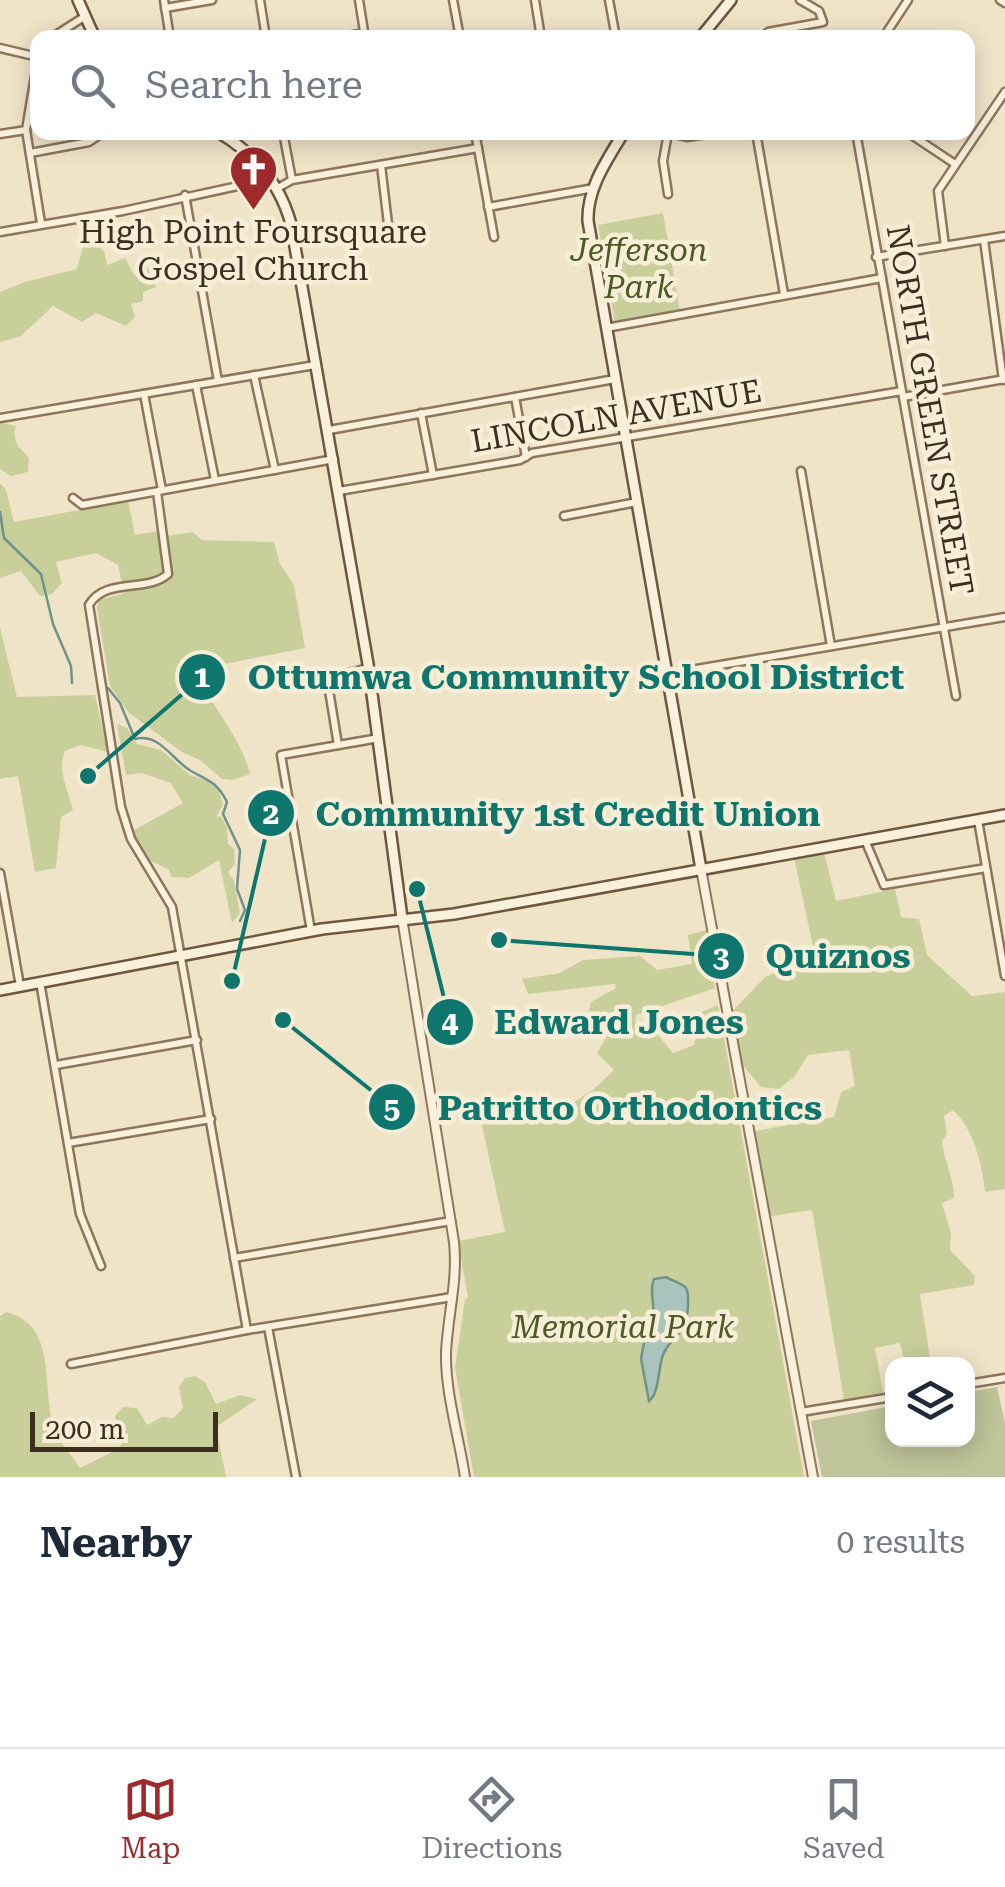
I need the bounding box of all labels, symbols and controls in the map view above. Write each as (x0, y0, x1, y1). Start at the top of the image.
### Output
search box (30, 30, 975, 140)
icon: search (65, 58, 120, 113)
text: Search here (145, 63, 363, 107)
church icon: High Point Foursquare Gospel Church (227, 144, 279, 212)
place label: High Point Foursquare Gospel Church (79, 213, 427, 288)
street label: NORTH GREEN STREET (879, 222, 981, 598)
park label: Jefferson Park (569, 231, 708, 306)
street label: LINCOLN AVENUE (468, 372, 764, 460)
callout: Ottumwa Community School District (177, 644, 924, 709)
text: Ottumwa Community School District (248, 657, 904, 698)
text: 1 (194, 659, 211, 694)
callout: Community 1st Credit Union (246, 781, 841, 846)
text: Community 1st Credit Union (315, 794, 821, 835)
text: 2 (263, 796, 279, 831)
callout: Quiznos (696, 924, 931, 989)
text: Quiznos (765, 936, 911, 977)
text: 3 (713, 939, 730, 974)
callout: Edward Jones (425, 990, 764, 1055)
text: Edward Jones (494, 1002, 744, 1043)
text: 4 (442, 1005, 459, 1040)
callout: Patritto Orthodontics (367, 1075, 842, 1140)
text: Patritto Orthodontics (438, 1088, 822, 1129)
text: 5 (384, 1090, 400, 1125)
park label: Memorial Park (511, 1308, 735, 1346)
map controls (885, 1357, 975, 1447)
button: layers (885, 1357, 975, 1447)
scale bar (30, 1407, 218, 1452)
text: 200 m (45, 1413, 125, 1446)
text: Nearby (40, 1518, 192, 1567)
text: 0 results (837, 1523, 965, 1561)
tab: Map (121, 1772, 180, 1865)
tab: Directions (421, 1772, 562, 1865)
tab: Saved (803, 1772, 885, 1865)

